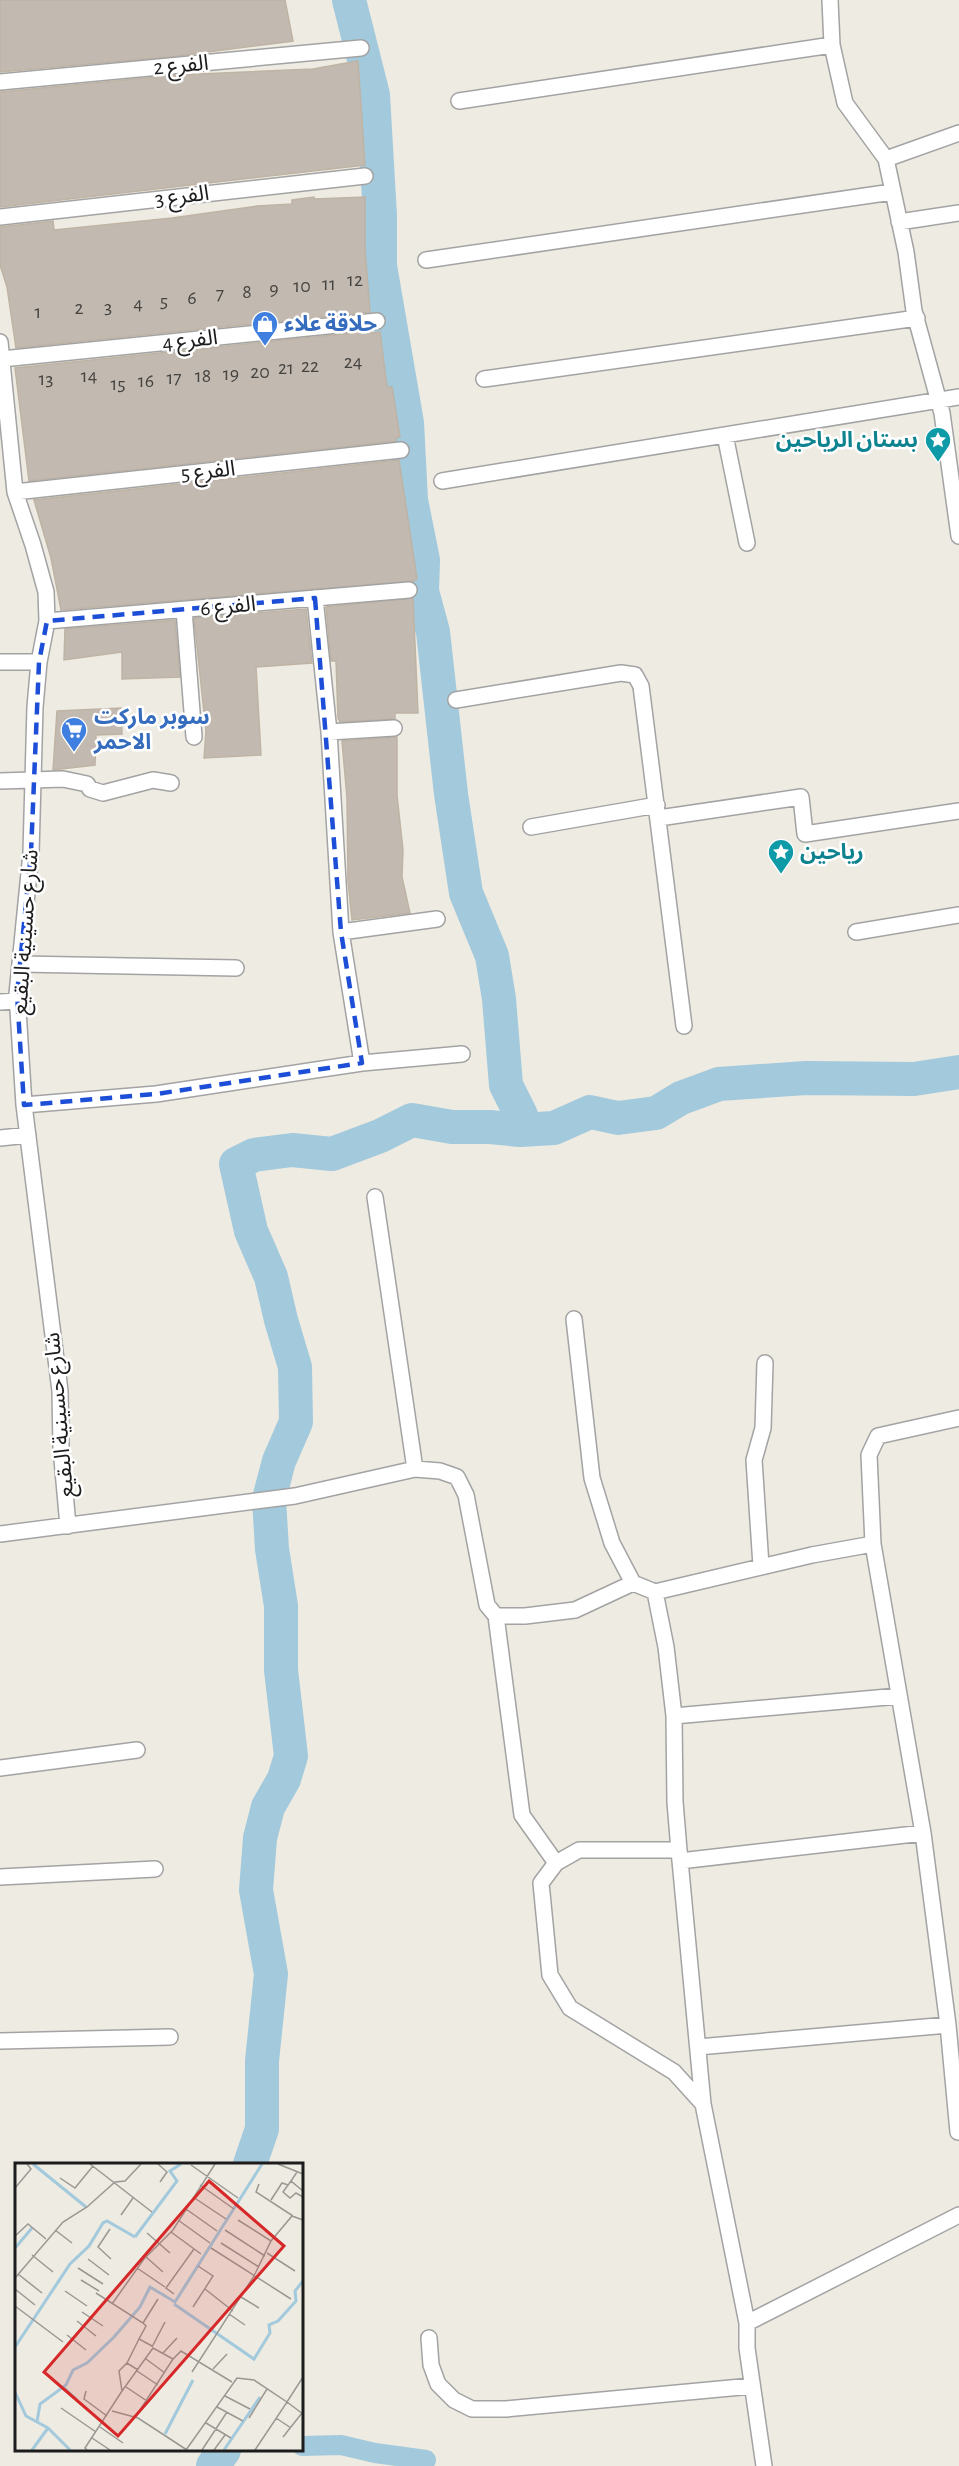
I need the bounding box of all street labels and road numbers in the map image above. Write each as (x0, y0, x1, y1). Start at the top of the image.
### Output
street label: الفرع 2 (152, 52, 210, 83)
street label: الفرع 3 (154, 182, 211, 215)
street label: الفرع 4 (161, 326, 219, 359)
street label: الفرع 5 (180, 457, 237, 490)
street label: الفرع 6 (199, 593, 257, 624)
street label: شارع حسينية البقيع (8, 849, 47, 1016)
street label: شارع حسينية البقيع (41, 1331, 82, 1499)

